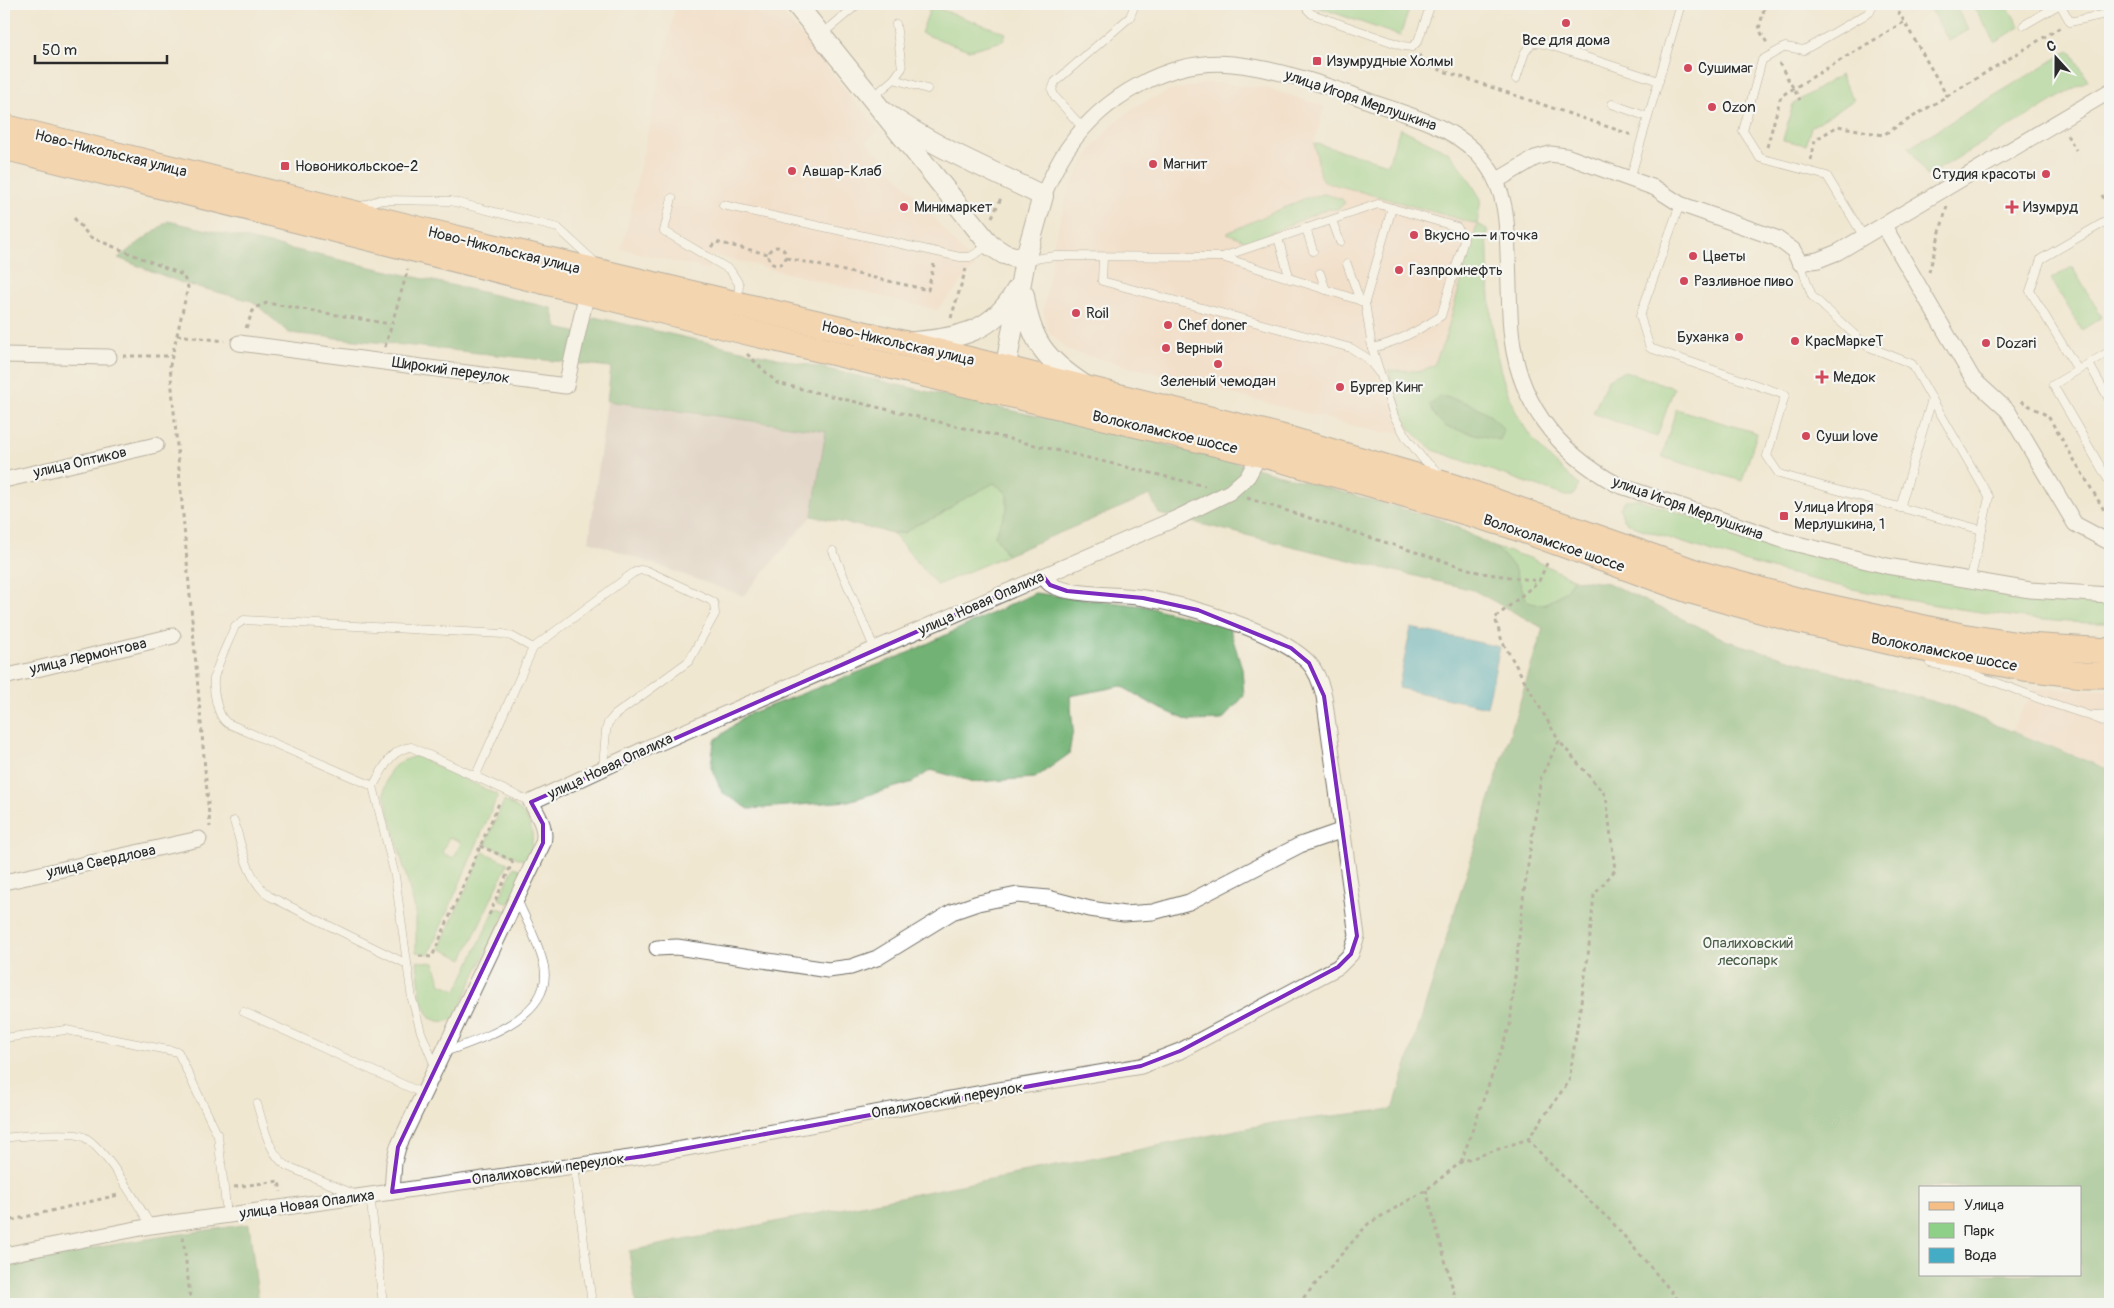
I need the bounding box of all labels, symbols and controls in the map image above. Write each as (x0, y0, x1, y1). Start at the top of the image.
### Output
marker: Все для дома (1560, 17, 1572, 29)
place label: Все для дома (1522, 31, 1610, 50)
scale bar (35, 32, 168, 64)
north arrow (2032, 32, 2082, 82)
text: С (2044, 37, 2059, 56)
text: 50 m (42, 41, 77, 60)
place label: Изумрудные Холмы (1327, 52, 1453, 71)
marker: Изумрудные Холмы (1311, 55, 1323, 67)
place label: Сушимаг (1698, 59, 1753, 78)
marker: Сушимаг (1682, 62, 1694, 74)
street label: улица Игоря Мерлушкина (1282, 65, 1439, 135)
place label: Ozon (1722, 98, 1756, 117)
marker: Ozon (1706, 101, 1718, 113)
street label: Ново-Никольская улица (33, 125, 189, 182)
place label: Магнит (1163, 155, 1208, 174)
place label: Новоникольское-2 (295, 157, 418, 176)
marker: Магнит (1147, 158, 1159, 170)
marker: Новоникольское-2 (279, 160, 291, 172)
place label: Авшар-Клаб (802, 162, 882, 181)
marker: Авшар-Клаб (786, 165, 798, 177)
place label: Студия красоты (1932, 165, 2036, 184)
marker: Студия красоты (2040, 168, 2052, 180)
place label: Минимаркет (914, 198, 993, 217)
place label: Изумруд (2023, 198, 2078, 217)
marker: Изумруд (2005, 200, 2019, 214)
marker: Минимаркет (898, 201, 910, 213)
street label: Ново-Никольская улица (426, 222, 582, 279)
place label: Вкусно — и точка (1424, 226, 1538, 245)
marker: Вкусно — и точка (1408, 229, 1420, 241)
place label: Цветы (1703, 247, 1746, 266)
marker: Цветы (1687, 250, 1699, 262)
place label: Газпромнефть (1409, 261, 1503, 280)
marker: Газпромнефть (1393, 264, 1405, 276)
place label: Разливное пиво (1694, 272, 1794, 291)
marker: Разливное пиво (1678, 275, 1690, 287)
place label: Roil (1086, 304, 1109, 323)
marker: Roil (1070, 307, 1082, 319)
place label: Chef doner (1178, 316, 1248, 335)
street label: Ново-Никольская улица (820, 317, 976, 370)
marker: Chef doner (1162, 319, 1174, 331)
place label: Буханка (1677, 328, 1729, 347)
marker: Буханка (1733, 331, 1745, 343)
place label: КрасМаркеТ (1805, 332, 1884, 351)
place label: Dozari (1996, 334, 2037, 353)
marker: КрасМаркеТ (1789, 335, 1801, 347)
marker: Dozari (1980, 337, 1992, 349)
place label: Верный (1176, 339, 1223, 358)
marker: Верный (1160, 342, 1172, 354)
street label: Широкий переулок (391, 353, 511, 388)
marker: Зеленый чемодан (1212, 358, 1224, 370)
place label: Медок (1833, 368, 1876, 387)
marker: Медок (1815, 370, 1829, 384)
place label: Зеленый чемодан (1160, 372, 1276, 391)
place label: Бургер Кинг (1350, 378, 1423, 397)
marker: Бургер Кинг (1334, 381, 1346, 393)
street label: Волоколамское шоссе (1090, 407, 1240, 459)
place label: Суши love (1816, 427, 1879, 446)
marker: Суши love (1800, 430, 1812, 442)
street label: улица Оптиков (31, 443, 129, 483)
street label: улица Игоря Мерлушкина (1609, 472, 1766, 545)
place label: Улица Игоря Мерлушкина, 1 (1794, 498, 1885, 534)
street label: Волоколамское шоссе (1481, 510, 1628, 577)
marker: Улица Игоря Мерлушкина, 1 (1778, 510, 1790, 522)
street label: улица Новая Опалиха (914, 567, 1047, 640)
street label: Волоколамское шоссе (1869, 629, 2019, 676)
street label: улица Лермонтова (27, 634, 148, 679)
street label: улица Новая Опалиха (544, 729, 676, 804)
street label: улица Свердлова (44, 841, 157, 883)
park label: Опалиховский лесопарк (1703, 934, 1793, 970)
street label: Опалиховский переулок (870, 1078, 1025, 1123)
street label: Опалиховский переулок (471, 1149, 626, 1190)
street label: улица Новая Опалиха (237, 1186, 376, 1224)
legend (1919, 1186, 2082, 1276)
text: Улица (1964, 1196, 2004, 1215)
text: Парк (1964, 1222, 1995, 1241)
text: Вода (1964, 1246, 1997, 1265)

